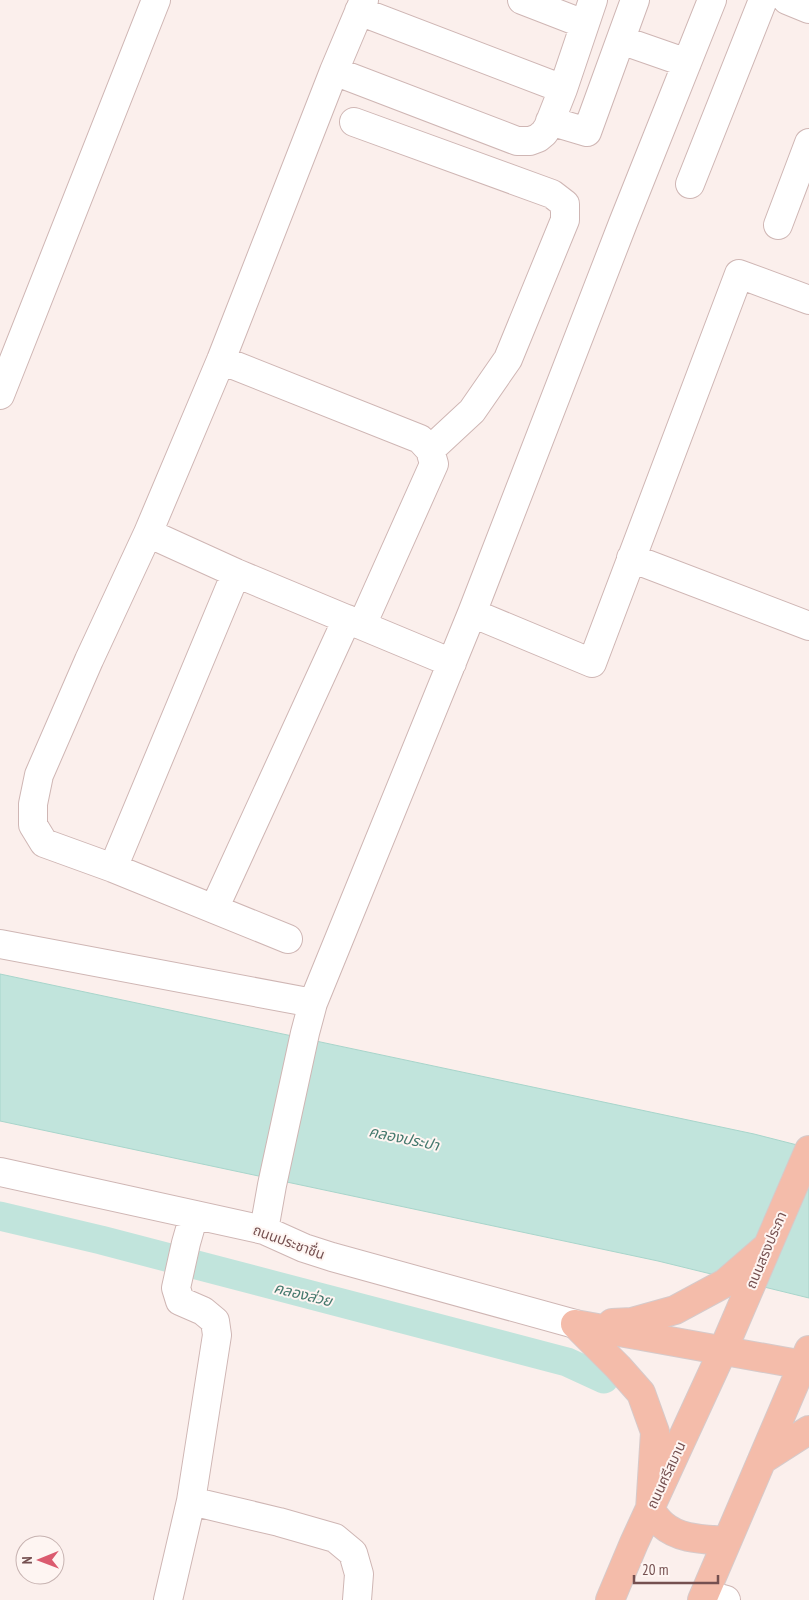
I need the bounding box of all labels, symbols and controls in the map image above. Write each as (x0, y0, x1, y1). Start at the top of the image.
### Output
water label: คลองประปา (367, 1121, 442, 1155)
street label: ถนนสรงประภา (742, 1209, 790, 1291)
street label: ถนนประชาชื่น (251, 1220, 328, 1263)
water label: คลองส่วย (272, 1278, 335, 1311)
street label: ถนนศรีสมาน (643, 1439, 689, 1511)
north arrow (15, 1535, 65, 1585)
scale bar (634, 1552, 718, 1584)
text: N (18, 1556, 36, 1564)
text: 20 m (642, 1560, 668, 1579)

